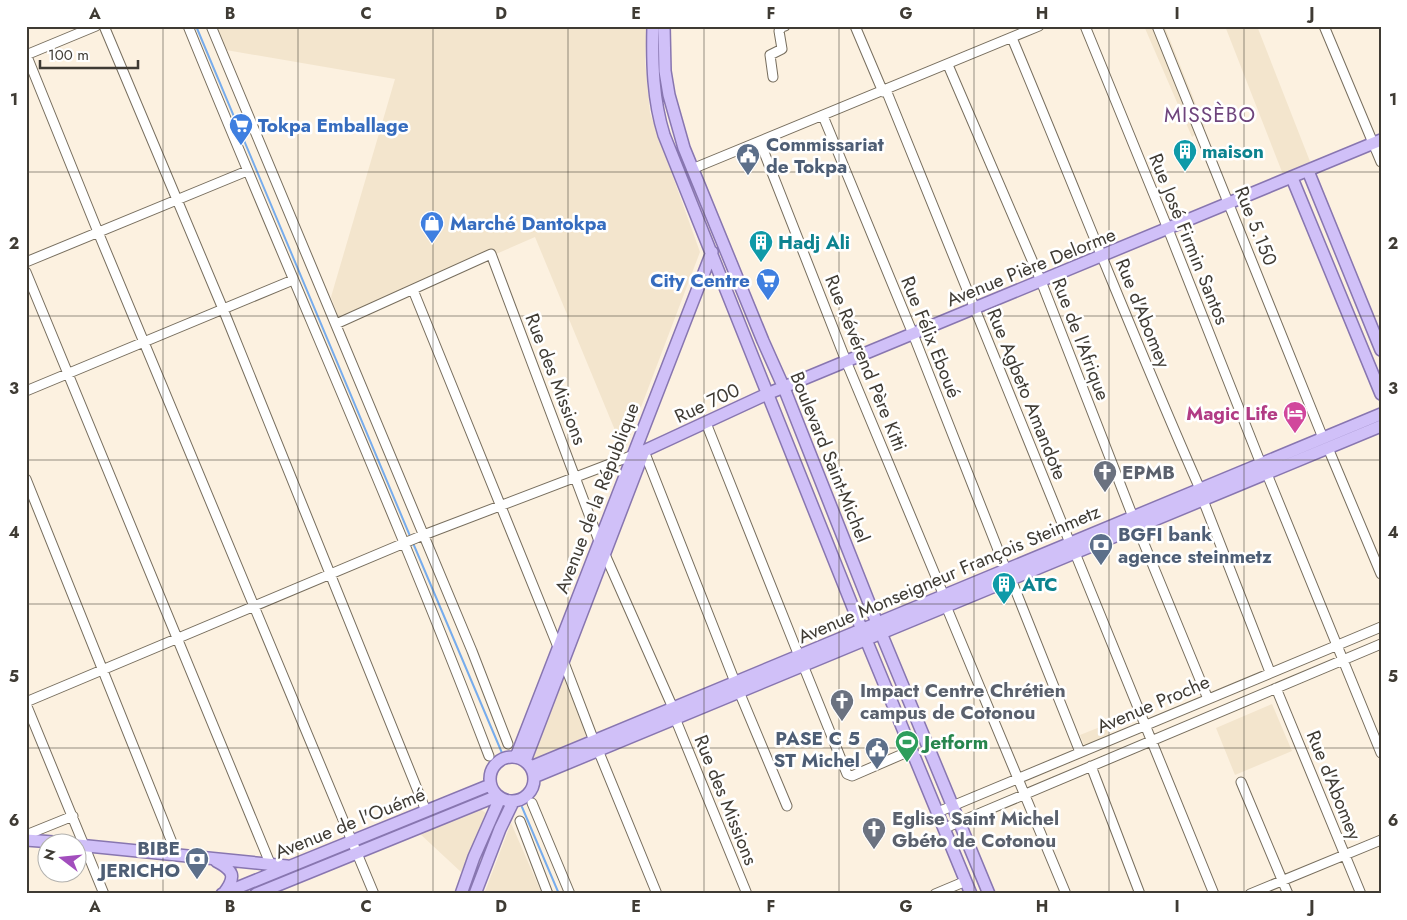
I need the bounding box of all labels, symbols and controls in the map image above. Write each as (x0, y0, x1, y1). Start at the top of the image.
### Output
text: A (88, 2, 101, 25)
text: B (225, 2, 235, 25)
text: C (360, 2, 372, 25)
text: D (495, 2, 507, 25)
text: E (631, 2, 641, 25)
text: F (767, 2, 775, 25)
text: G (899, 2, 913, 25)
text: H (1036, 2, 1048, 25)
text: I (1174, 2, 1180, 25)
text: J (1306, 2, 1315, 25)
scale bar (40, 38, 138, 70)
text: 100 m (48, 44, 89, 66)
text: 1 (10, 88, 18, 111)
text: 1 (1389, 88, 1397, 111)
district label: MISSÈBO (1164, 100, 1256, 130)
supermarket icon: Tokpa Emballage (228, 112, 254, 146)
place label: Tokpa Emballage (258, 112, 409, 139)
place label: Commissariat de Tokpa (766, 131, 884, 180)
building icon: maison (1172, 138, 1198, 172)
place label: maison (1202, 138, 1264, 165)
public building icon: Commissariat de Tokpa (735, 142, 761, 176)
street label: Rue José Firmin Santos (1142, 149, 1236, 329)
street label: Rue 5.150 (1228, 182, 1284, 270)
shop icon: Marché Dantokpa (419, 210, 445, 244)
place label: Marché Dantokpa (450, 210, 607, 237)
street label: Avenue Pière Delorme (942, 221, 1120, 313)
building icon: Hadj Ali (748, 229, 774, 263)
place label: Hadj Ali (778, 229, 850, 256)
text: 2 (9, 232, 19, 255)
text: 2 (1388, 232, 1398, 255)
street label: Rue d'Abomey (1109, 254, 1177, 372)
place label: City Centre (650, 267, 750, 294)
supermarket icon: City Centre (755, 267, 781, 301)
street label: Rue Révérend Père Kitti (818, 271, 914, 455)
street label: Rue Félix Eboué (894, 272, 968, 402)
street label: Rue de l'Afrique (1045, 274, 1117, 404)
street label: Rue Agbeto Amandote (980, 304, 1074, 484)
street label: Rue des Missions (519, 309, 594, 449)
street label: Boulevard Saint-Michel (783, 368, 877, 546)
street label: Rue 700 (670, 376, 744, 430)
text: 3 (9, 377, 19, 400)
text: 3 (1388, 377, 1398, 400)
street label: Avenue de la République (548, 398, 646, 597)
place label: Magic Life (1186, 400, 1278, 427)
hotel icon: Magic Life (1282, 400, 1308, 434)
church icon: EPMB (1092, 459, 1118, 493)
place label: EPMB (1122, 459, 1175, 486)
street label: Avenue Monseigneur François Steinmetz (794, 498, 1104, 650)
text: 4 (8, 521, 20, 544)
place label: BGFI bank agence steinmetz (1118, 521, 1272, 570)
text: 4 (1387, 521, 1399, 544)
bank icon: BGFI bank agence steinmetz (1088, 532, 1114, 566)
building icon: ATC (991, 571, 1017, 605)
place label: ATC (1021, 571, 1058, 598)
text: 5 (9, 665, 19, 688)
text: 5 (1388, 665, 1398, 688)
street label: Avenue Proche (1092, 668, 1214, 740)
place label: Impact Centre Chrétien campus de Cotonou (860, 677, 1066, 726)
church icon: Impact Centre Chrétien campus de Cotonou (829, 688, 855, 722)
place label: PASE C 5 ST Michel (773, 725, 860, 774)
street label: Rue d'Abomey (1300, 726, 1368, 844)
sports icon: Jetform (894, 729, 920, 763)
place label: Jetform (920, 729, 988, 756)
street label: Rue des Missions (688, 731, 765, 870)
public building icon: PASE C 5 ST Michel (864, 736, 890, 770)
street label: Avenue de l'Ouémé (271, 780, 429, 865)
place label: Eglise Saint Michel Gbéto de Cotonou (892, 805, 1059, 854)
text: 6 (9, 809, 19, 832)
text: 6 (1388, 809, 1398, 832)
church icon: Eglise Saint Michel Gbéto de Cotonou (861, 816, 887, 850)
north arrow (38, 832, 88, 882)
place label: BIBE JERICHO (96, 835, 180, 884)
text: N (38, 846, 61, 863)
bank icon: BIBE JERICHO (184, 846, 210, 880)
text: A (88, 895, 101, 918)
text: B (225, 895, 235, 918)
text: C (360, 895, 372, 918)
text: D (495, 895, 507, 918)
text: E (631, 895, 641, 918)
text: F (767, 895, 775, 918)
text: G (899, 895, 913, 918)
text: H (1036, 895, 1048, 918)
text: I (1174, 895, 1180, 918)
text: J (1306, 895, 1315, 918)

